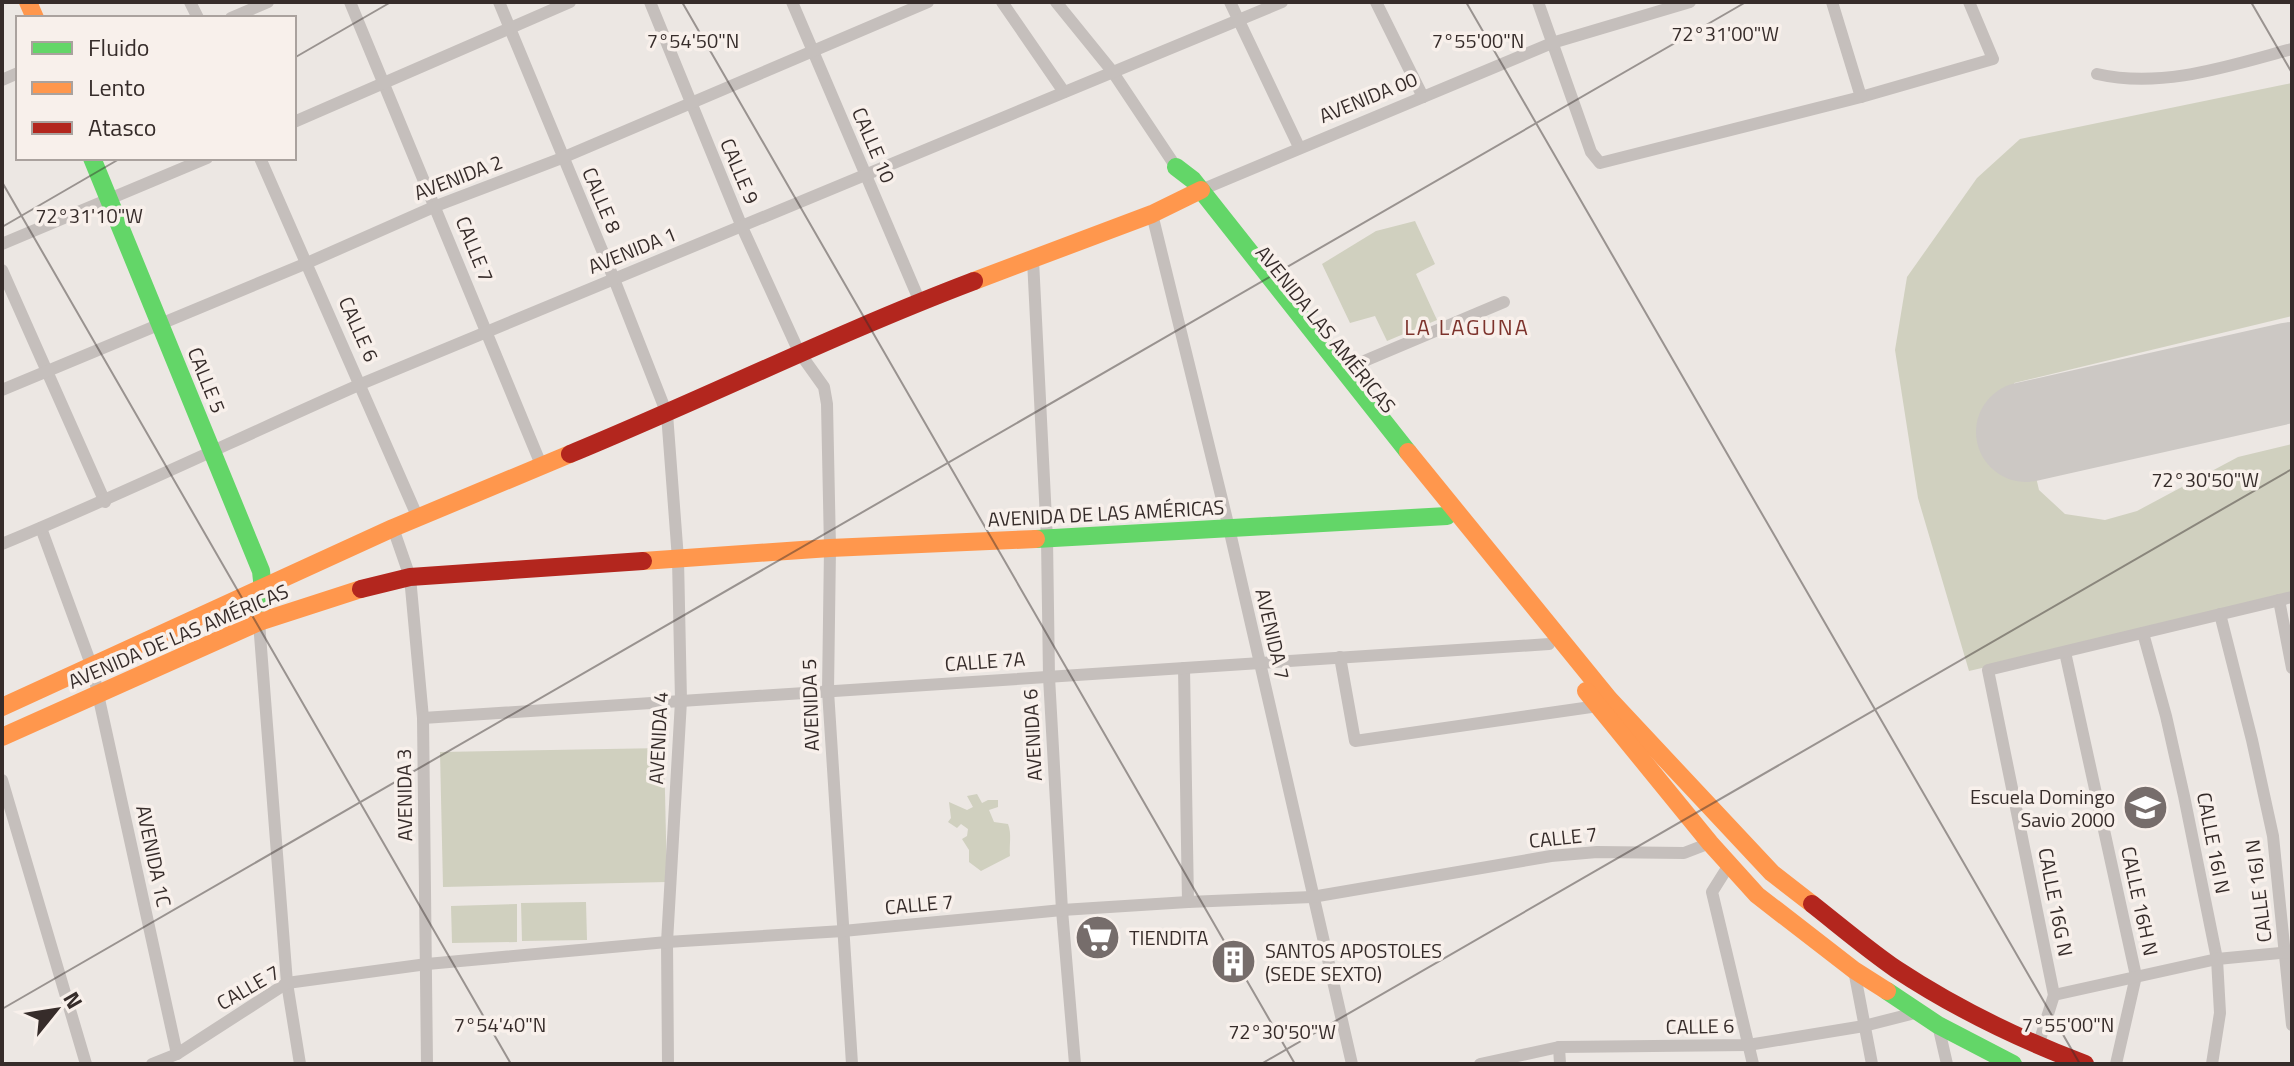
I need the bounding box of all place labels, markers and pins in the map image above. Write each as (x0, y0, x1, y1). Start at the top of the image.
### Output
place label: Escuela Domingo Savio 2000 (1970, 781, 2115, 835)
school or university icon: Escuela Domingo Savio 2000 (2122, 783, 2170, 831)
supermarket icon: TIENDITA (1074, 913, 1122, 961)
place label: TIENDITA (1129, 922, 1208, 953)
place label: SANTOS APOSTOLES (SEDE SEXTO) (1265, 935, 1442, 989)
building icon: SANTOS APOSTOLES (SEDE SEXTO) (1210, 938, 1258, 986)

